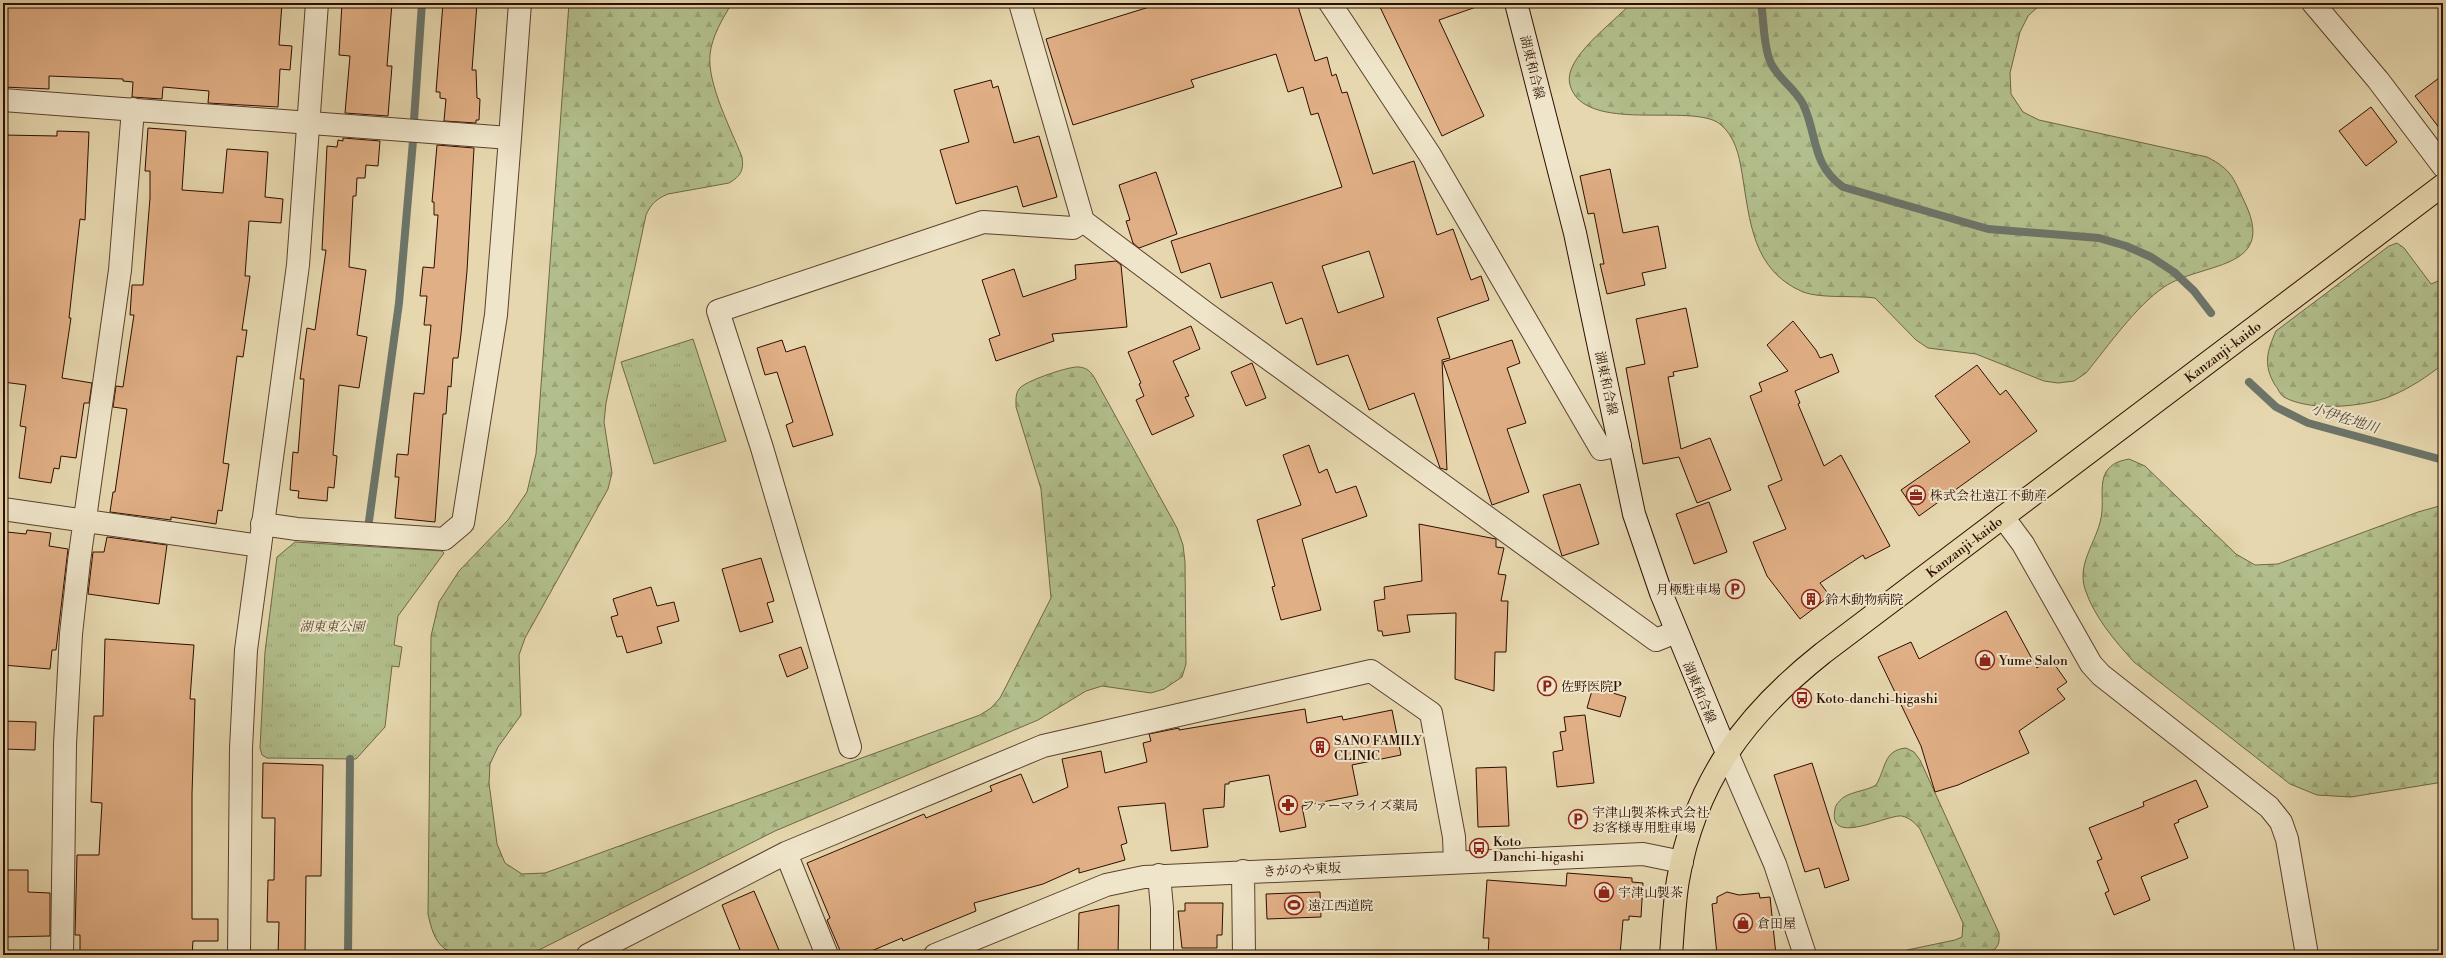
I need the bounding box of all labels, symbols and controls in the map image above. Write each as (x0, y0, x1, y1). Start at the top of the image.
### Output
street label: 湖東和合線 (1516, 34, 1548, 101)
street label: Kanzanji-kaido (2182, 318, 2264, 386)
street label: 湖東和合線 (1591, 350, 1621, 417)
water label: 小伊佐地川 (2309, 400, 2383, 438)
office icon: 株式会社遠江不動産 (1905, 484, 1927, 506)
place label: 株式会社遠江不動産 (1930, 488, 2047, 504)
street label: Kanzanji-kaido (1923, 514, 2006, 581)
parking icon: 月極駐車場 (1724, 578, 1746, 600)
place label: 月極駐車場 (1656, 582, 1721, 598)
building icon: 鈴木動物病院 (1800, 588, 1822, 610)
place label: 鈴木動物病院 (1825, 592, 1903, 608)
park label: 湖東東公園 (299, 619, 366, 635)
shop icon: Yume Salon (1974, 649, 1996, 671)
place label: Yume Salon (1998, 653, 2068, 669)
street label: 湖東和合線 (1679, 659, 1719, 725)
parking icon: 佐野医院P (1536, 675, 1558, 697)
place label: 佐野医院P (1561, 679, 1622, 695)
bus stop icon: Koto-danchi-higashi (1791, 687, 1813, 709)
place label: Koto-danchi-higashi (1816, 691, 1938, 707)
place label: SANO FAMILY CLINIC (1334, 733, 1423, 764)
building icon: SANO FAMILY CLINIC (1309, 736, 1331, 758)
pharmacy icon: ファーマライズ薬局 (1277, 794, 1299, 816)
place label: ファーマライズ薬局 (1302, 798, 1418, 814)
place label: 宇津山製茶株式会社 お客様専用駐車場 (1592, 805, 1709, 836)
parking icon: 宇津山製茶株式会社 お客様専用駐車場 (1567, 808, 1589, 830)
place label: Koto Danchi-higashi (1493, 834, 1584, 865)
bus stop icon: Koto Danchi-higashi (1468, 837, 1490, 859)
street label: きがのや東坂 (1263, 860, 1341, 880)
shop icon: 宇津山製茶 (1593, 881, 1615, 903)
place label: 宇津山製茶 (1618, 885, 1683, 901)
sports icon: 遠江西道院 (1283, 894, 1305, 916)
place label: 遠江西道院 (1308, 898, 1373, 914)
shop icon: 倉田屋 (1732, 912, 1754, 934)
place label: 倉田屋 (1757, 916, 1796, 932)

